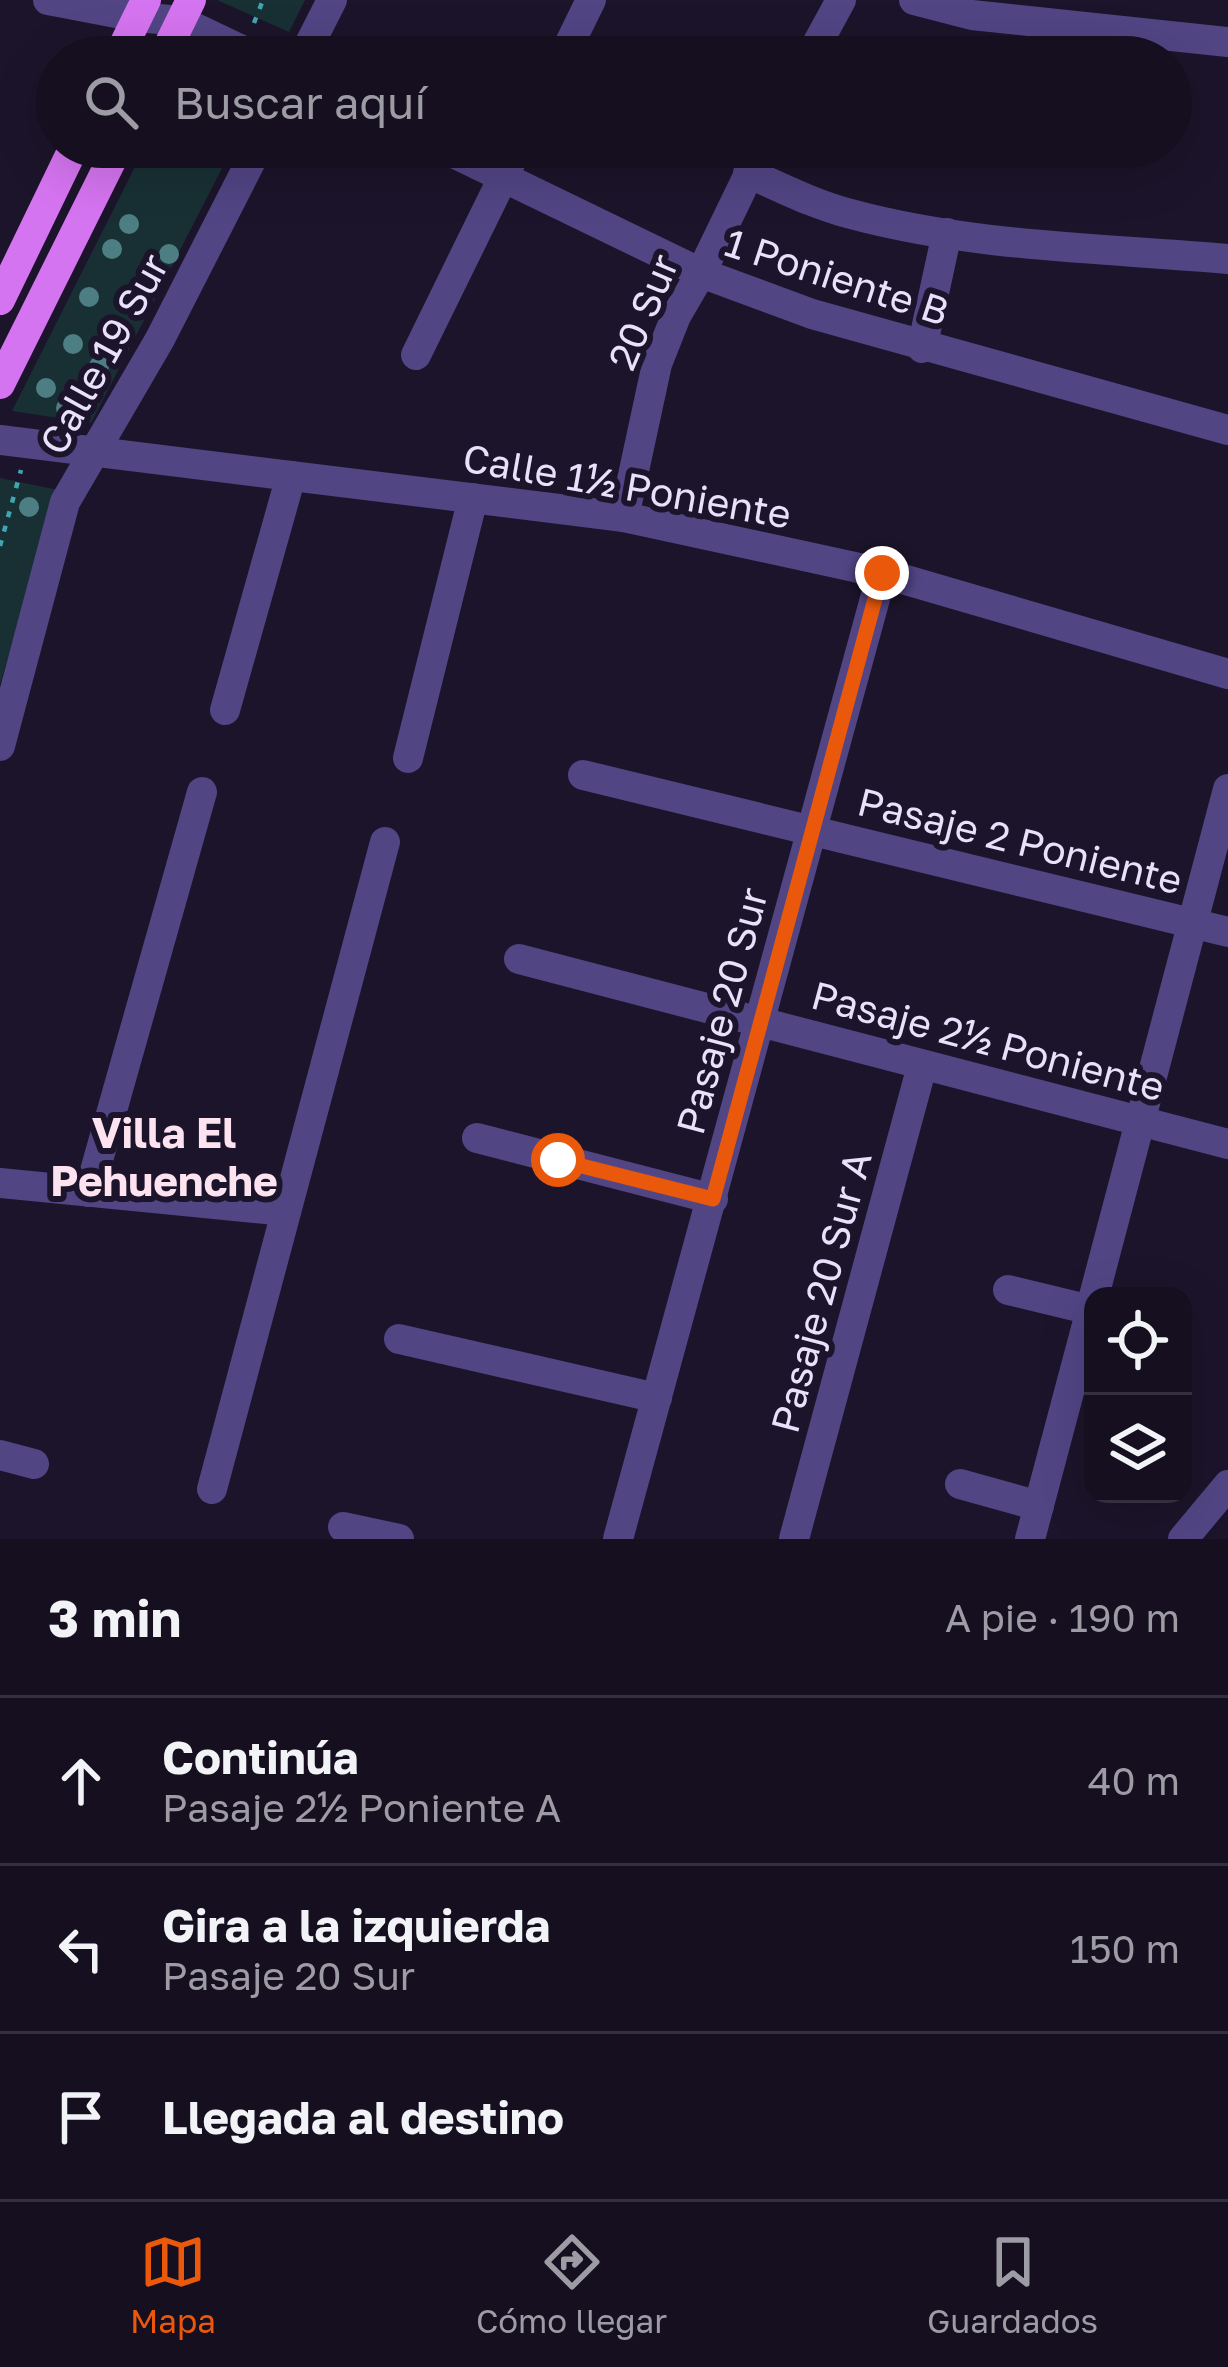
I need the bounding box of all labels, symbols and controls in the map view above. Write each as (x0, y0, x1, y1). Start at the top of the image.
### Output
search box (36, 36, 1192, 168)
icon: search (78, 69, 144, 135)
text: Buscar aquí (174, 75, 426, 129)
street label: 1 Poniente B (720, 218, 955, 335)
street label: Calle 19 Sur (29, 245, 178, 462)
street label: 20 Sur (597, 247, 688, 376)
street label: Calle 1½ Poniente (459, 434, 795, 538)
route end (855, 546, 909, 600)
street label: Pasaje 2 Poniente (853, 777, 1187, 904)
street label: Pasaje 20 Sur (666, 883, 777, 1139)
street label: Pasaje 2½ Poniente (807, 971, 1170, 1110)
district label: Villa El Pehuenche (50, 1107, 278, 1205)
route start (531, 1133, 585, 1187)
street label: Pasaje 20 Sur A (760, 1146, 881, 1437)
map controls (1084, 1287, 1192, 1503)
button: locate (1084, 1287, 1192, 1395)
button: layers (1084, 1395, 1192, 1503)
text: 3 min (48, 1587, 181, 1648)
text: A pie · 190 m (945, 1594, 1180, 1641)
text: Continúa (162, 1730, 359, 1784)
icon: ahead (48, 1748, 114, 1814)
text: 40 m (1088, 1757, 1180, 1804)
text: Pasaje 2½ Poniente A (162, 1784, 561, 1831)
text: Gira a la izquierda (162, 1898, 550, 1952)
icon: left (48, 1916, 114, 1982)
text: 150 m (1070, 1925, 1180, 1972)
text: Pasaje 20 Sur (162, 1952, 415, 1999)
icon: arrive (48, 2084, 114, 2150)
text: Llegada al destino (162, 2090, 564, 2144)
tab: Mapa (130, 2229, 216, 2340)
tab: Cómo llegar (476, 2229, 667, 2340)
tab: Guardados (927, 2229, 1098, 2340)

